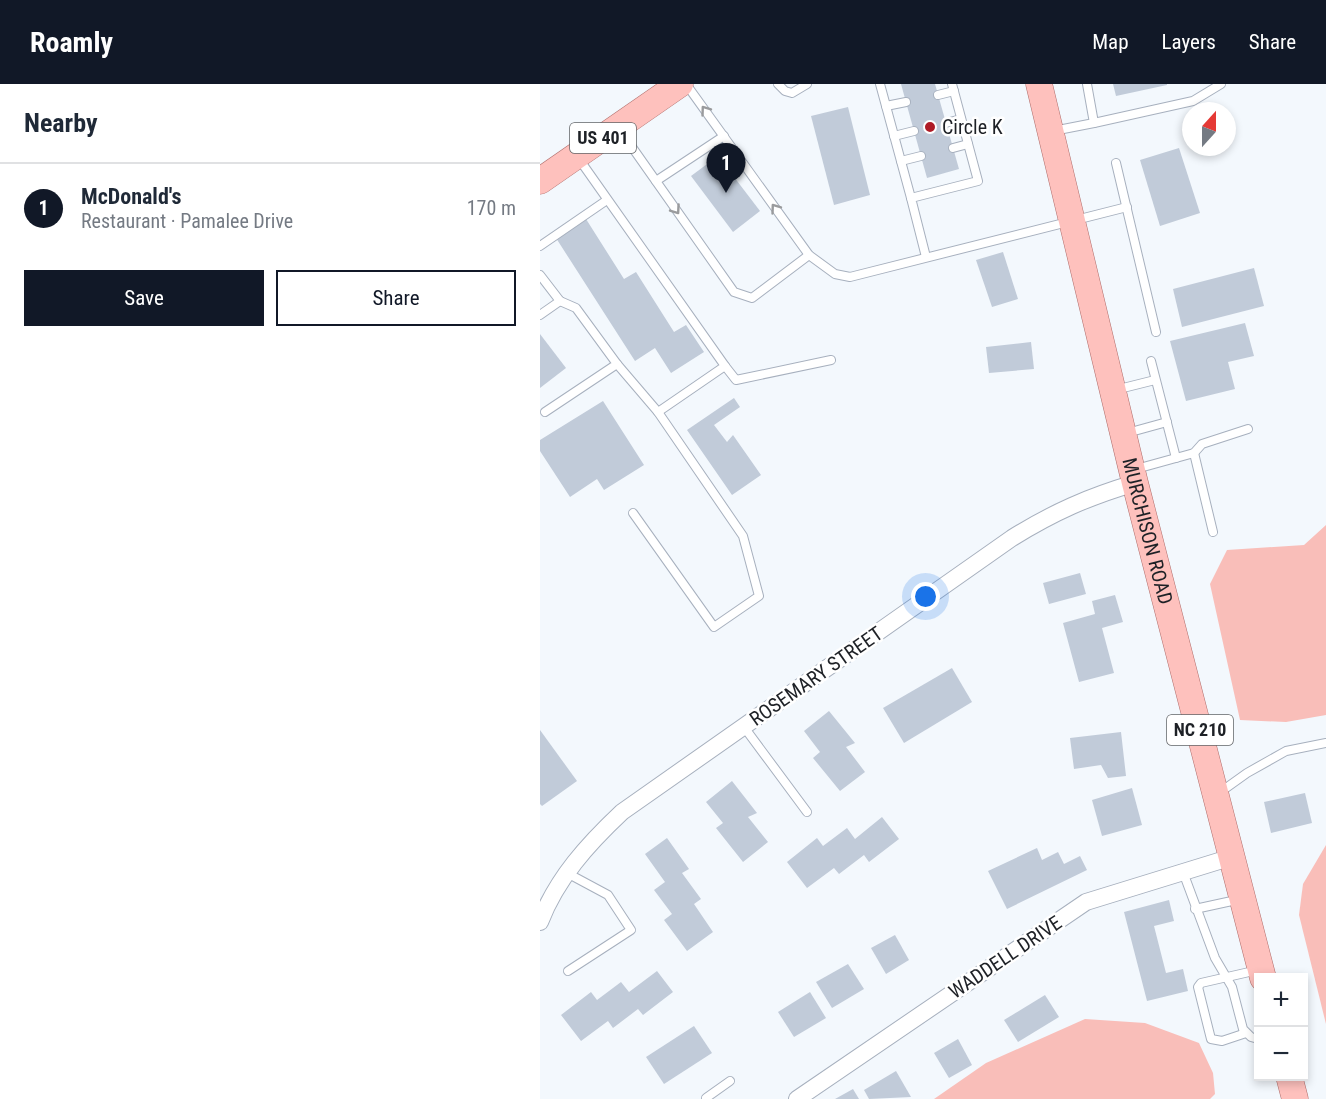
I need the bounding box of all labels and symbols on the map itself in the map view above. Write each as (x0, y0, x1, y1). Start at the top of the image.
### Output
north arrow (1182, 102, 1236, 156)
one-way arrow (701, 106, 712, 117)
place label: Circle K (942, 115, 1003, 139)
marker: Circle K (923, 120, 937, 134)
road number: US 401 (570, 123, 636, 153)
pin: 1 (706, 144, 746, 193)
one-way arrow (669, 203, 680, 214)
one-way arrow (771, 203, 782, 214)
street label: MURCHISON ROAD (1117, 455, 1178, 607)
your location (911, 582, 940, 611)
street label: ROSEMARY STREET (745, 621, 887, 731)
road number: NC 210 (1167, 715, 1233, 745)
street label: WADDELL DRIVE (944, 910, 1066, 1004)

